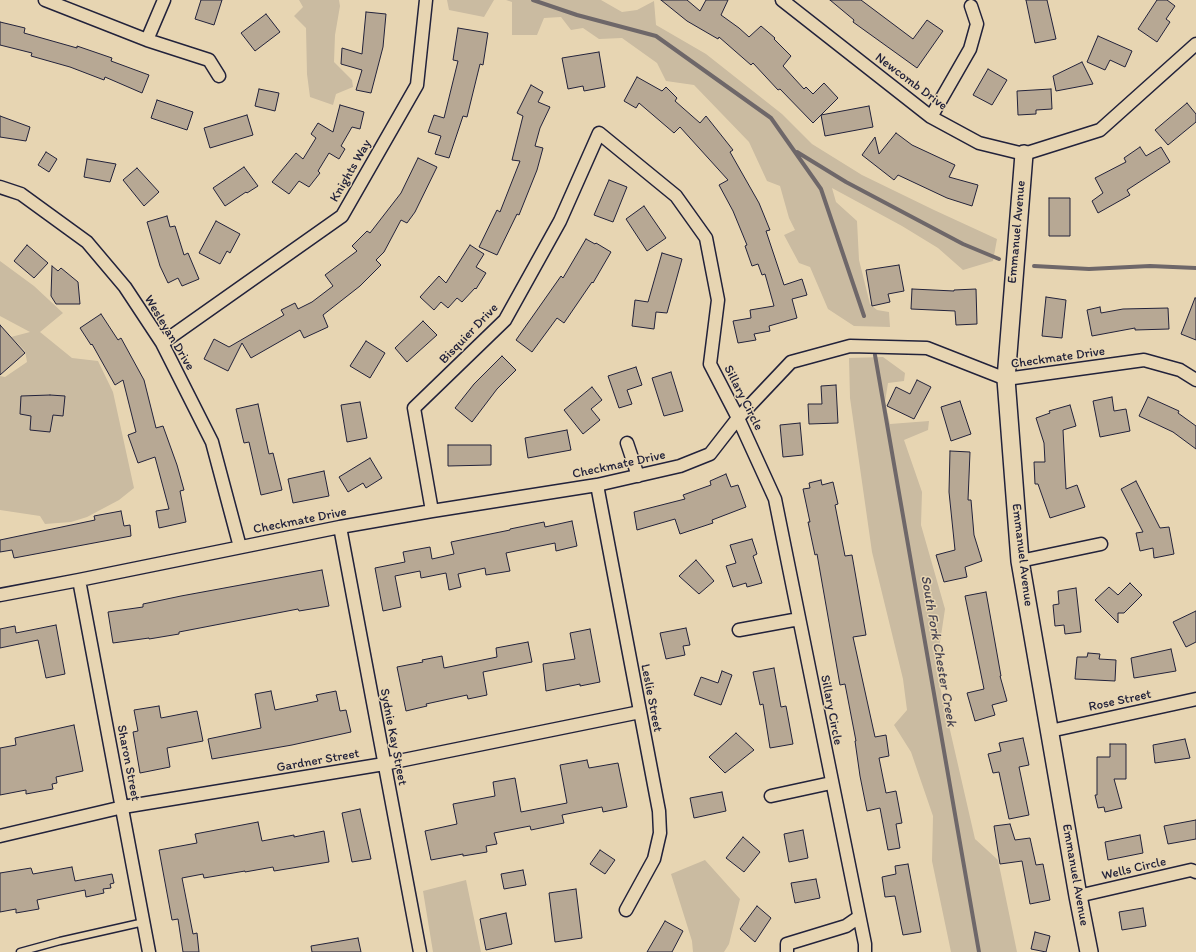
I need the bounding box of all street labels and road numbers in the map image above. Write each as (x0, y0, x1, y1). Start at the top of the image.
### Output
street label: Newcomb Drive (872, 50, 950, 114)
street label: Knights Way (327, 137, 375, 205)
street label: Emmanuel Avenue (1005, 180, 1029, 284)
street label: Wesleyan Drive (140, 293, 198, 373)
street label: Bisquier Drive (436, 300, 502, 368)
street label: Checkmate Drive (1010, 344, 1106, 372)
street label: Sillary Circle (720, 363, 766, 433)
street label: Checkmate Drive (571, 448, 667, 482)
street label: Emmanuel Avenue (1008, 503, 1036, 607)
street label: Checkmate Drive (252, 504, 348, 538)
street label: Leslie Street (637, 663, 665, 733)
street label: Sillary Circle (817, 674, 845, 746)
street label: Sydnie Kay Street (376, 687, 410, 787)
street label: Rose Street (1087, 687, 1153, 715)
street label: Sharon Street (113, 724, 143, 802)
street label: Gardner Street (275, 746, 361, 776)
street label: Emmanuel Avenue (1058, 823, 1092, 927)
street label: Wells Circle (1100, 854, 1168, 884)

